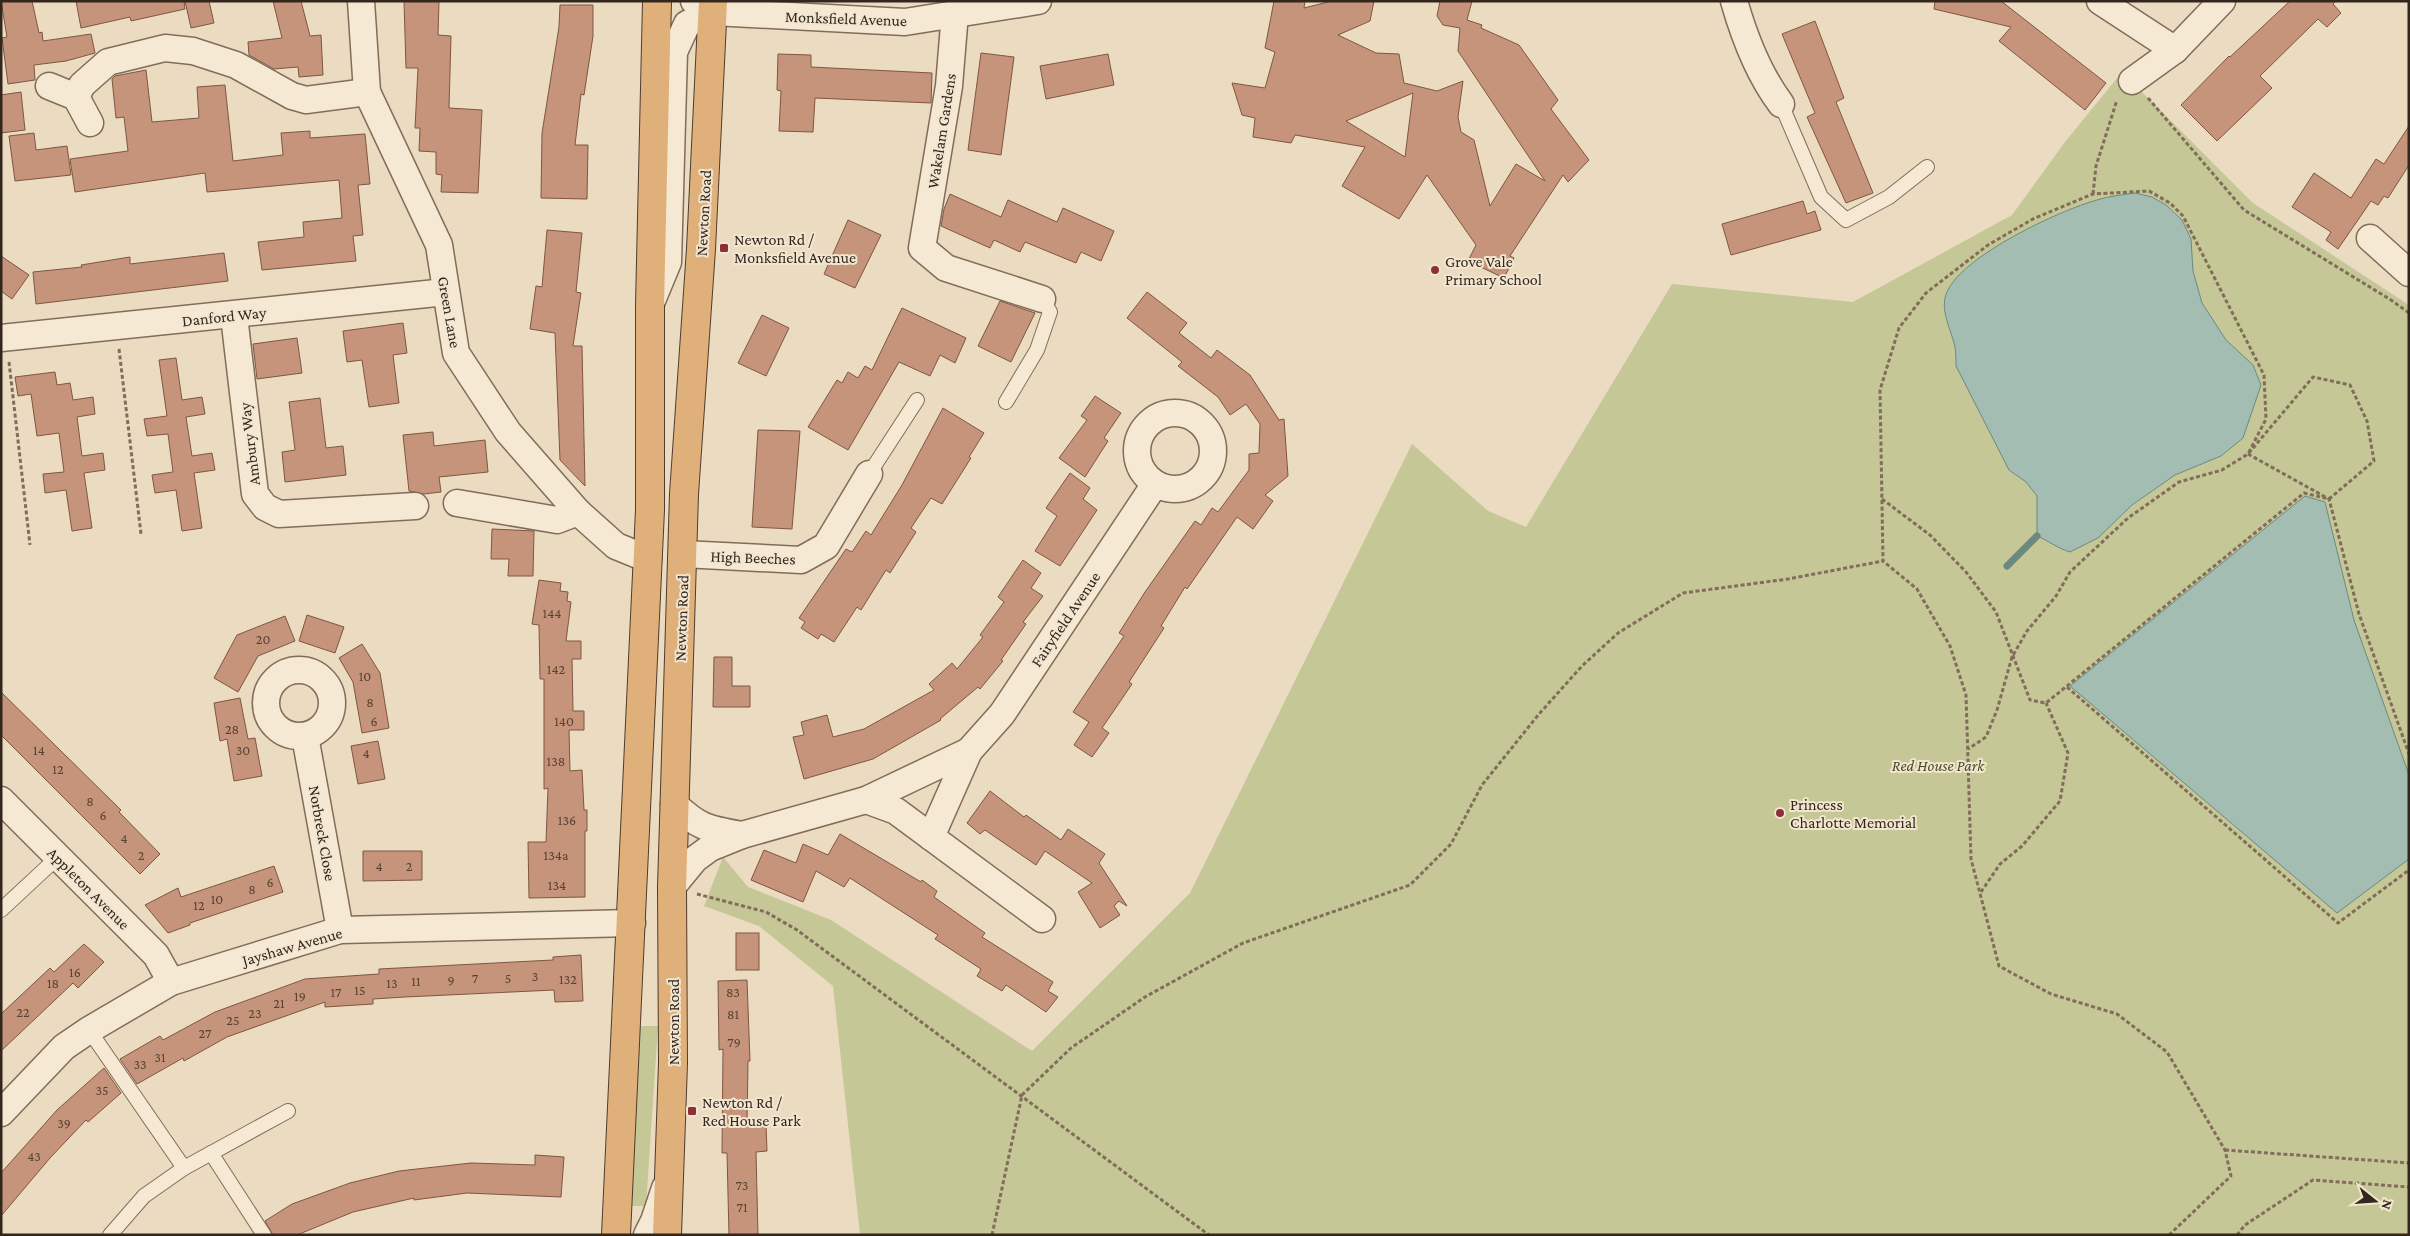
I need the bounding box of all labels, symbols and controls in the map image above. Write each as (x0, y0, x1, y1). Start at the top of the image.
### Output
street label: Monksfield Avenue (785, 8, 907, 29)
street label: Wakelam Gardens (924, 72, 959, 190)
street label: Newton Road (693, 169, 714, 257)
place label: Newton Rd / Monksfield Avenue (734, 231, 856, 266)
marker: Newton Rd / Monksfield Avenue (718, 242, 730, 254)
place label: Grove Vale Primary School (1445, 253, 1542, 289)
marker: Grove Vale Primary School (1429, 264, 1441, 276)
street label: Green Lane (435, 275, 464, 349)
street label: Danford Way (181, 304, 268, 330)
street label: Ambury Way (236, 401, 264, 486)
street label: High Beeches (710, 548, 796, 568)
street label: Fairyfield Avenue (1027, 569, 1104, 670)
street label: Newton Road (671, 574, 692, 661)
house number: 144 (543, 605, 561, 621)
house number: 20 (256, 631, 270, 647)
house number: 142 (547, 661, 565, 677)
house number: 10 (359, 668, 371, 684)
house number: 8 (366, 694, 374, 710)
house number: 6 (370, 713, 378, 729)
house number: 140 (554, 713, 574, 729)
house number: 28 (225, 721, 239, 737)
house number: 14 (33, 742, 45, 758)
house number: 30 (236, 742, 250, 758)
house number: 4 (362, 745, 370, 761)
house number: 138 (547, 753, 565, 769)
park label: Red House Park (1892, 757, 1985, 774)
house number: 12 (52, 761, 64, 777)
street label: Norbreck Close (306, 784, 339, 882)
house number: 8 (86, 793, 94, 809)
place label: Princess Charlotte Memorial (1790, 796, 1916, 831)
house number: 6 (99, 807, 107, 823)
marker: Princess Charlotte Memorial (1774, 807, 1786, 819)
house number: 136 (558, 812, 576, 828)
house number: 4 (120, 830, 128, 846)
street label: Appleton Avenue (43, 844, 133, 934)
house number: 2 (138, 847, 145, 863)
house number: 134a (544, 847, 569, 863)
house number: 4 (375, 858, 383, 874)
house number: 2 (406, 858, 413, 874)
house number: 6 (266, 874, 274, 890)
house number: 134 (548, 877, 566, 893)
house number: 8 (248, 881, 256, 897)
house number: 10 (211, 891, 223, 907)
house number: 12 (193, 897, 205, 913)
street label: Jayshaw Avenue (238, 924, 344, 970)
house number: 16 (69, 964, 81, 980)
house number: 3 (532, 968, 538, 984)
house number: 7 (472, 970, 479, 986)
house number: 5 (505, 970, 511, 986)
house number: 132 (559, 971, 577, 987)
house number: 9 (447, 972, 455, 988)
house number: 11 (411, 973, 421, 989)
house number: 18 (47, 975, 59, 991)
house number: 13 (386, 975, 398, 991)
street label: Newton Road (665, 978, 682, 1065)
house number: 15 (354, 982, 366, 998)
house number: 17 (330, 984, 342, 1000)
house number: 83 (726, 984, 740, 1000)
house number: 19 (294, 988, 306, 1004)
house number: 21 (273, 995, 285, 1011)
house number: 22 (16, 1004, 30, 1020)
house number: 23 (248, 1005, 262, 1021)
house number: 81 (727, 1006, 739, 1022)
house number: 25 (226, 1012, 240, 1028)
house number: 27 (199, 1025, 212, 1041)
house number: 79 (727, 1034, 741, 1050)
house number: 31 (154, 1049, 166, 1065)
house number: 33 (133, 1056, 147, 1072)
house number: 35 (95, 1082, 109, 1098)
place label: Newton Rd / Red House Park (702, 1094, 801, 1129)
marker: Newton Rd / Red House Park (686, 1105, 698, 1117)
house number: 39 (57, 1115, 71, 1131)
house number: 43 (27, 1148, 41, 1164)
north arrow (2350, 1176, 2400, 1226)
house number: 73 (736, 1177, 748, 1193)
text: N (2378, 1198, 2396, 1212)
house number: 71 (736, 1199, 748, 1215)

